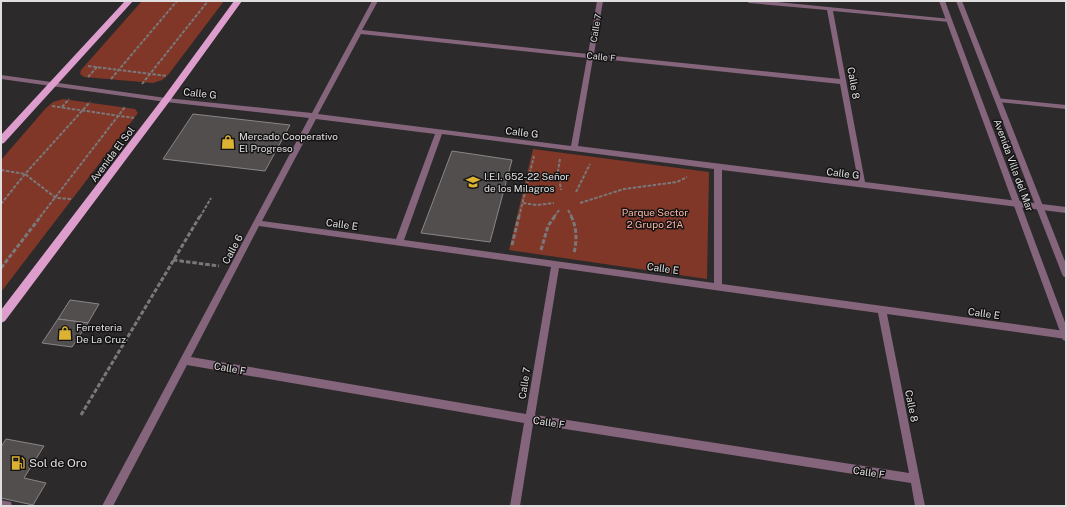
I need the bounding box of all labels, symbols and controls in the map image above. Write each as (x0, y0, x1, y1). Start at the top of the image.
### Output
street label: Calle 7 (588, 13, 603, 43)
street label: Calle F (586, 50, 616, 63)
street label: Calle 8 (845, 66, 863, 100)
street label: Calle G (183, 85, 217, 101)
street label: Avenida Villa del Mar (992, 117, 1036, 213)
street label: Avenida El Sol (87, 124, 137, 184)
street label: Calle G (505, 124, 539, 140)
place label: Mercado Cooperativo El Progreso (239, 130, 338, 154)
shop icon: Mercado Cooperativo El Progreso (220, 134, 236, 150)
street label: Calle G (826, 165, 860, 181)
place label: I.E.I. 652-22 Señor de los Milagros (484, 170, 569, 194)
school or university icon: I.E.I. 652-22 Señor de los Milagros (465, 174, 481, 190)
park label: Parque Sector 2 Grupo 21A (622, 206, 688, 230)
street label: Calle E (325, 216, 359, 232)
street label: Calle 6 (219, 232, 245, 266)
street label: Calle E (646, 260, 680, 276)
street label: Calle E (967, 305, 1001, 321)
place label: Ferreteria De La Cruz (76, 321, 126, 345)
shop icon: Ferreteria De La Cruz (57, 325, 73, 341)
street label: Calle F (213, 359, 247, 377)
street label: Calle 7 (516, 366, 532, 400)
street label: Calle 8 (903, 389, 921, 423)
street label: Calle F (532, 414, 566, 430)
fuel station icon: Sol de Oro (10, 455, 26, 471)
place label: Sol de Oro (29, 456, 87, 470)
street label: Calle F (852, 464, 886, 480)

